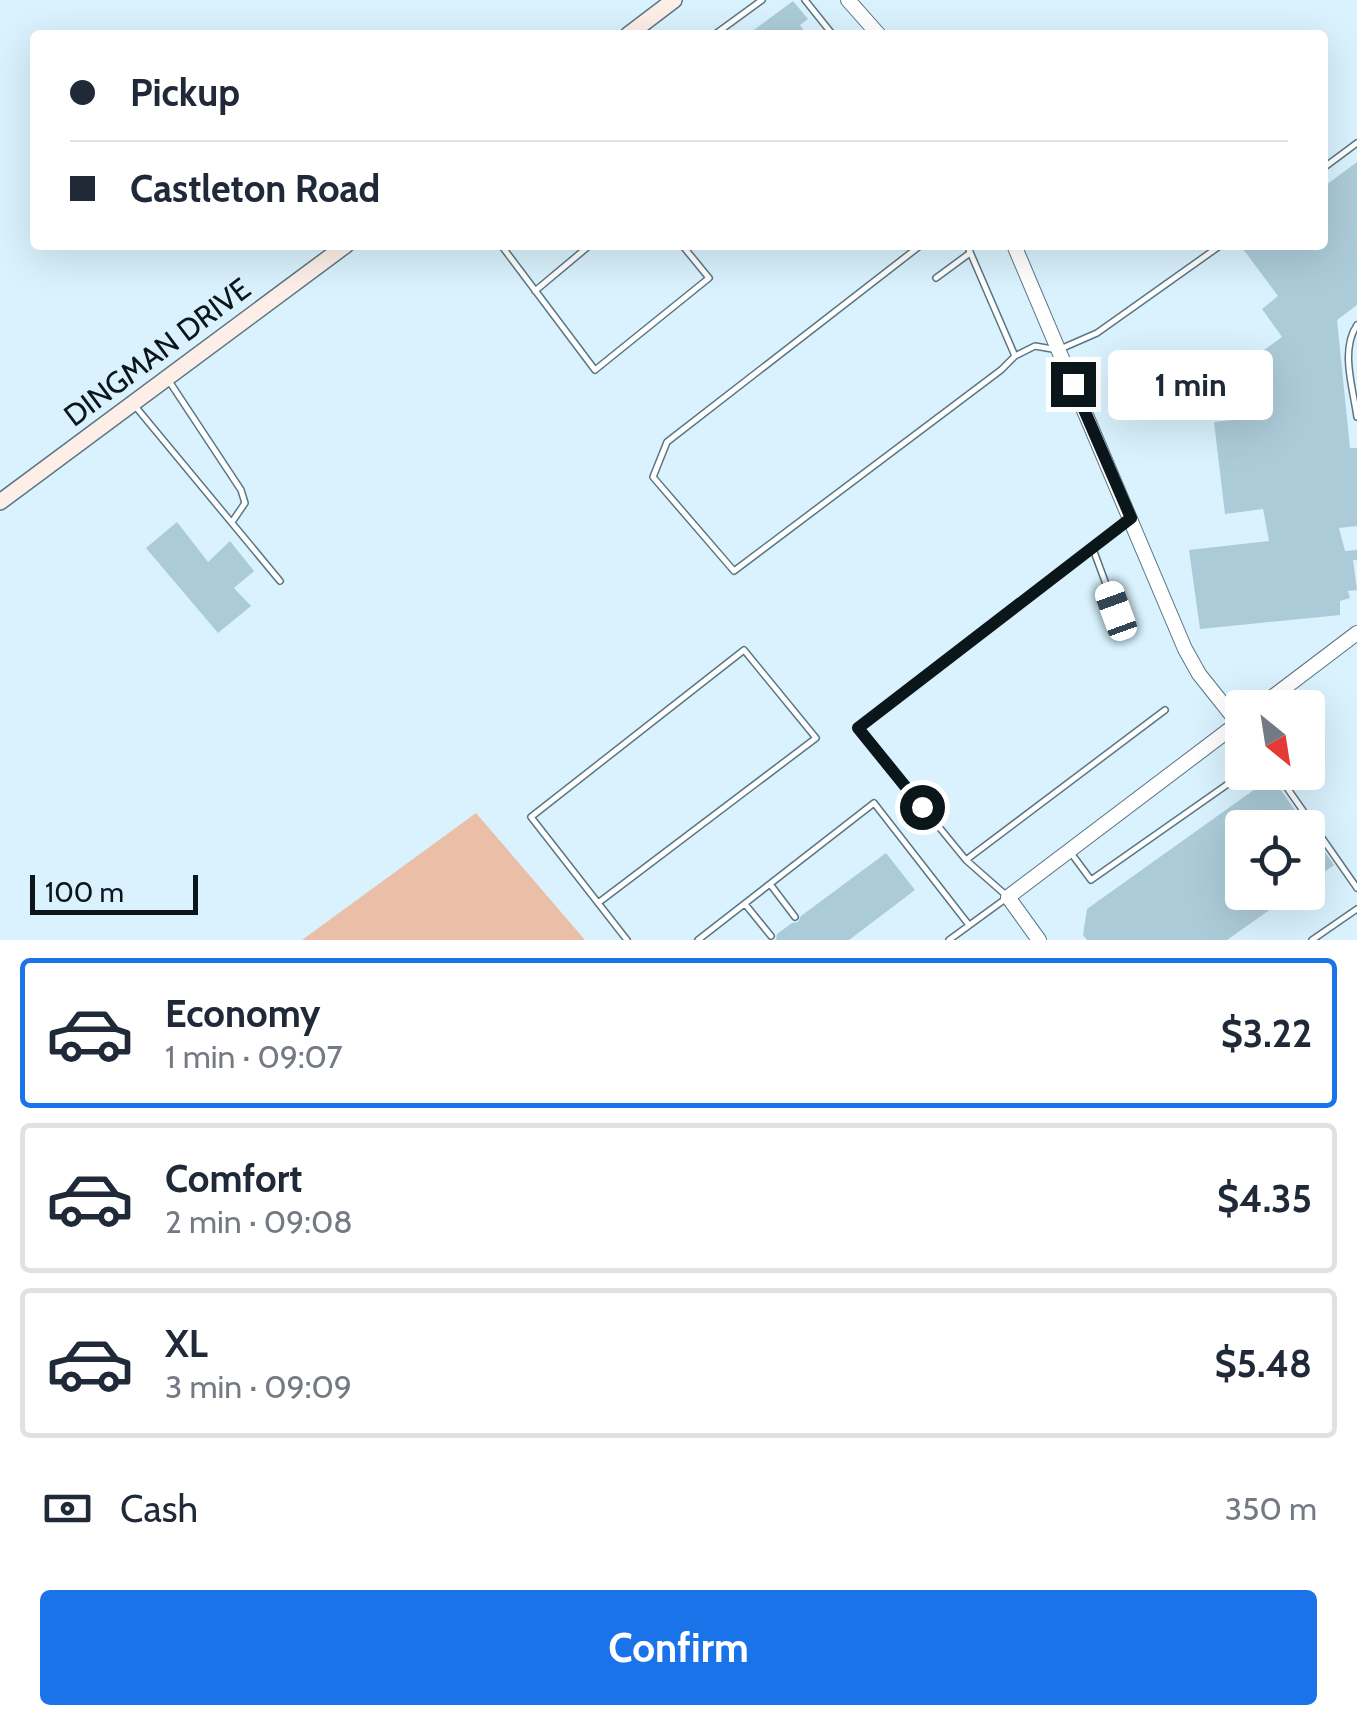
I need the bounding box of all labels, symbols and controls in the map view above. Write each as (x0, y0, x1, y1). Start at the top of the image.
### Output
text: Pickup (130, 69, 240, 116)
text: Castleton Road (130, 165, 380, 212)
street label: DINGMAN DRIVE (56, 270, 258, 434)
callout: 1 min (1108, 349, 1273, 419)
route end (1051, 362, 1096, 407)
text: 1 min (1154, 365, 1227, 404)
car (1092, 578, 1140, 644)
north arrow (1225, 690, 1325, 790)
map controls (1225, 690, 1325, 910)
route start (900, 785, 945, 830)
button: locate (1225, 810, 1325, 910)
scale bar (30, 870, 198, 914)
text: 100 m (45, 875, 124, 909)
icon: car (45, 988, 135, 1078)
text: Economy (165, 990, 320, 1037)
text: $3.22 (1221, 1010, 1312, 1057)
text: 1 min · 09:07 (165, 1037, 343, 1076)
icon: car (45, 1153, 135, 1243)
text: Comfort (165, 1155, 302, 1202)
text: $4.35 (1217, 1175, 1312, 1222)
text: 2 min · 09:08 (165, 1202, 353, 1241)
icon: car (45, 1318, 135, 1408)
text: XL (165, 1320, 208, 1367)
text: $5.48 (1215, 1340, 1312, 1387)
text: 3 min · 09:09 (165, 1367, 352, 1406)
icon: cash (40, 1481, 95, 1536)
text: Cash (120, 1485, 198, 1532)
text: 350 m (1225, 1489, 1317, 1528)
button: Confirm (40, 1590, 1317, 1705)

